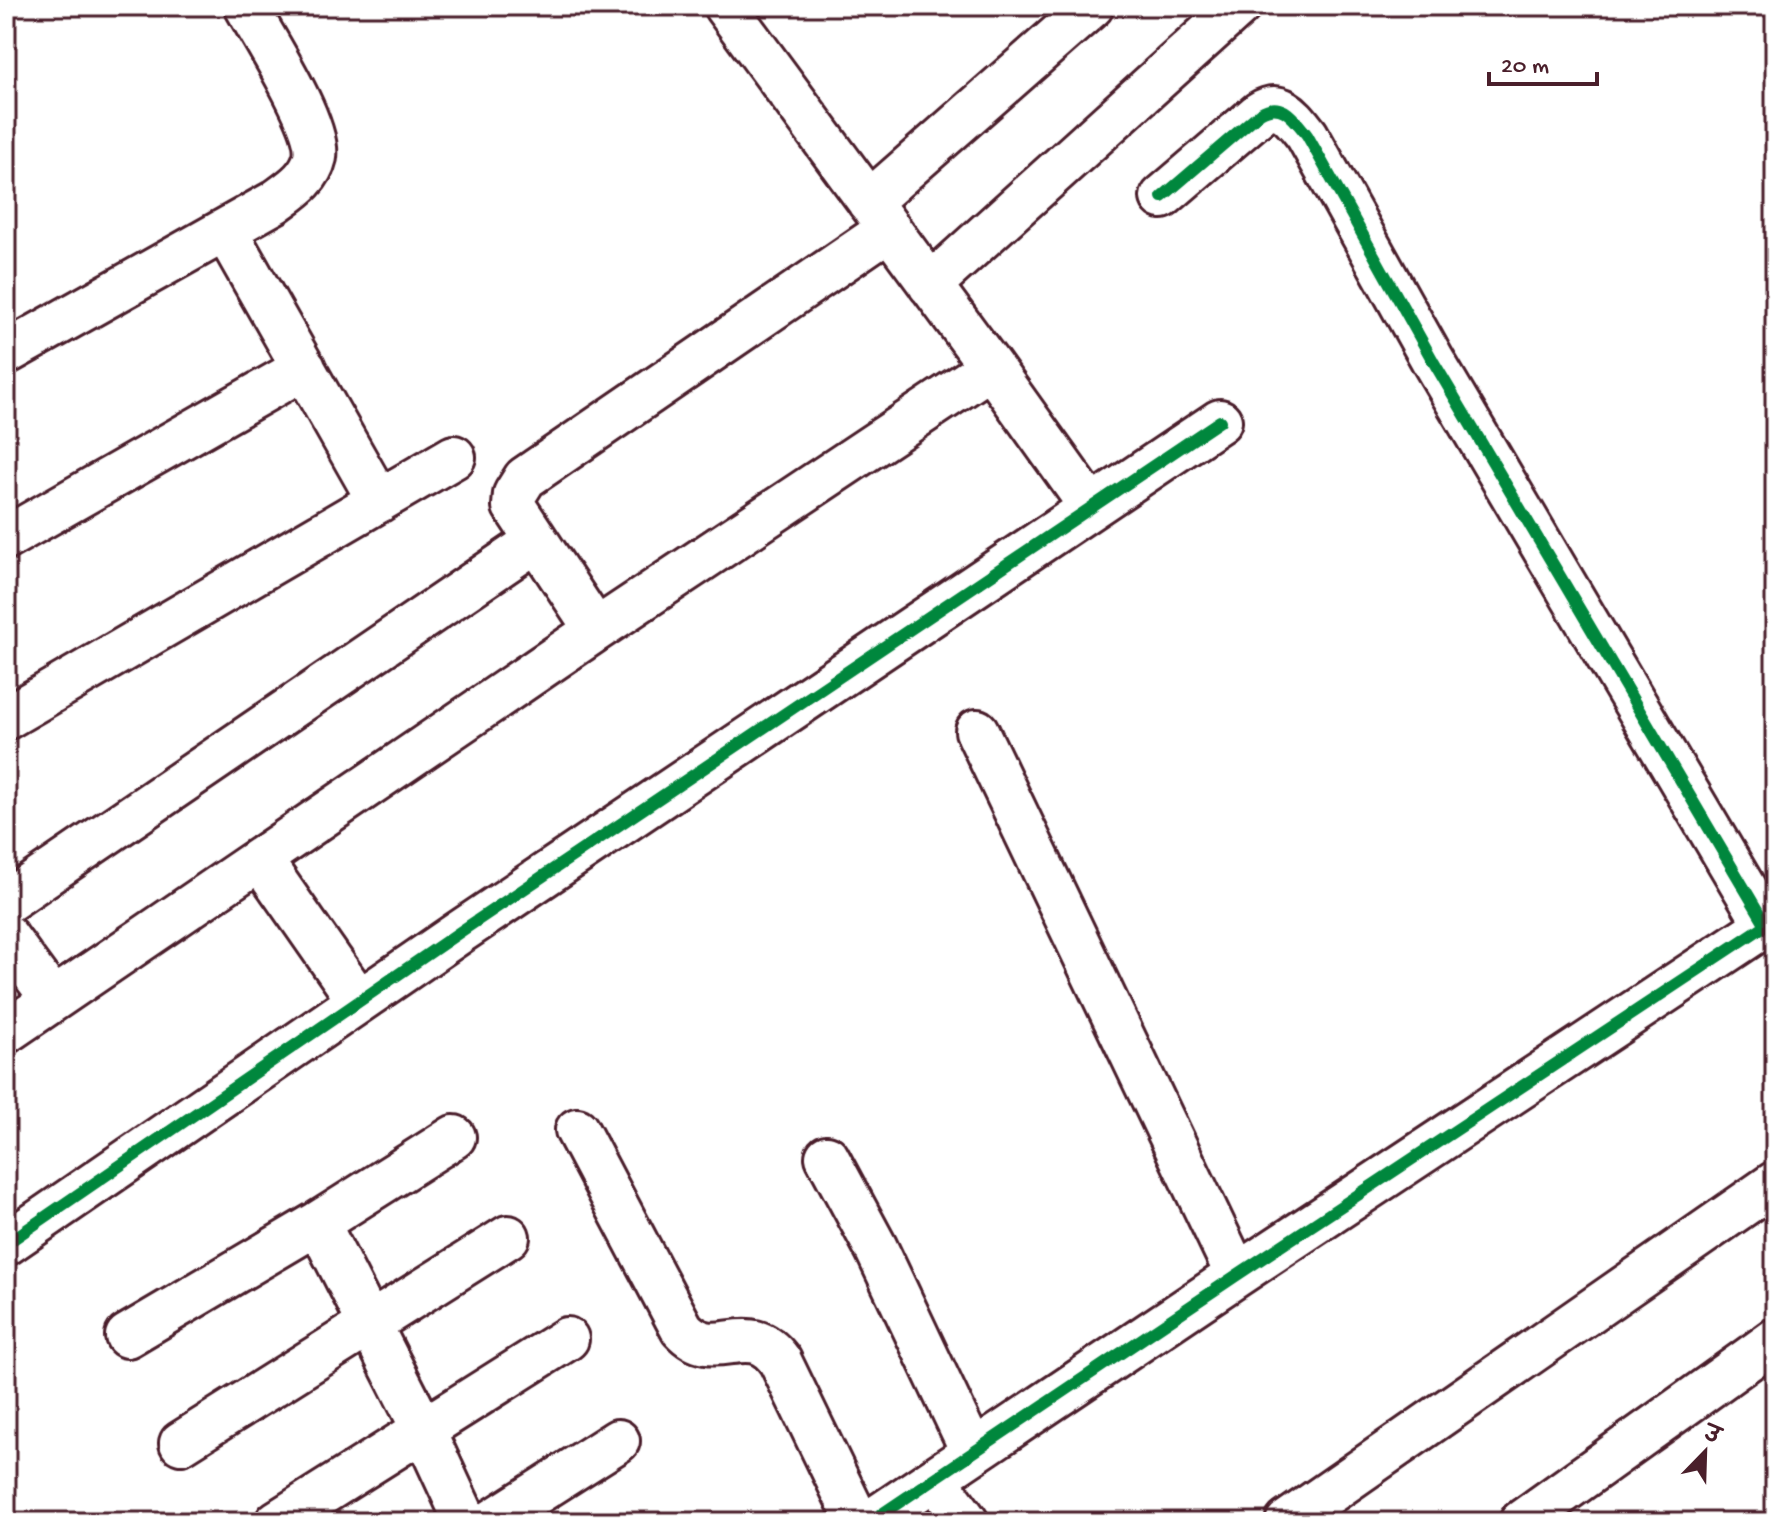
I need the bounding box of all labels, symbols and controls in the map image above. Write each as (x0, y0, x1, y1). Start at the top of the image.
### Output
scale bar (1489, 36, 1597, 86)
text: 20 m (1501, 53, 1549, 82)
north arrow (1665, 1412, 1745, 1492)
text: उ (1698, 1422, 1725, 1453)

